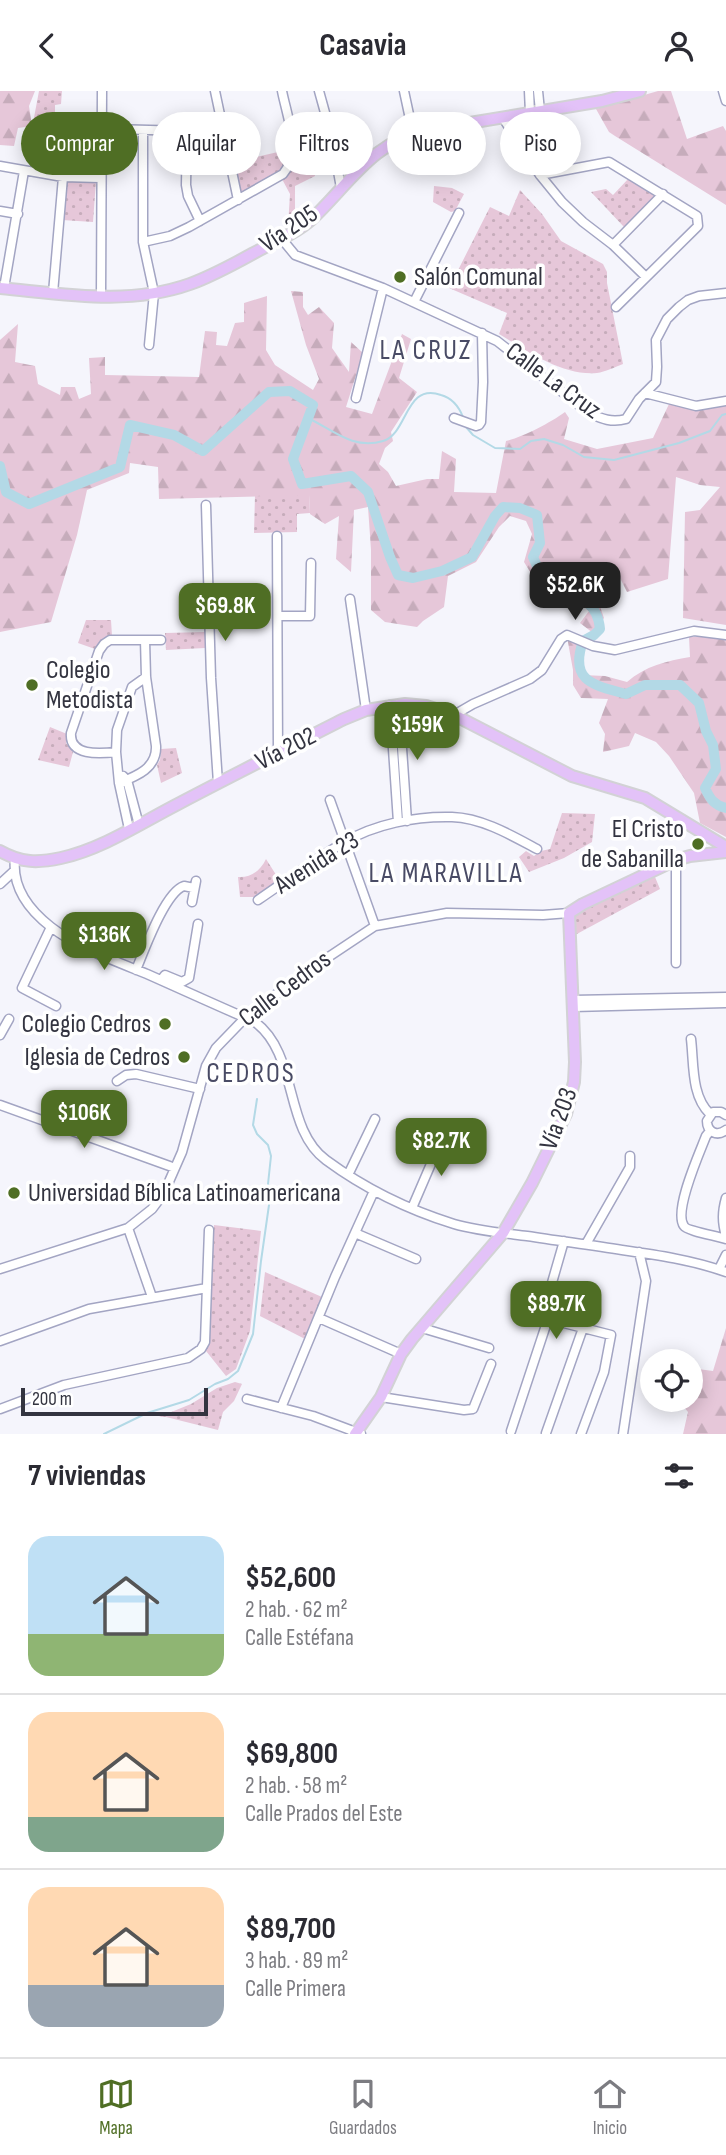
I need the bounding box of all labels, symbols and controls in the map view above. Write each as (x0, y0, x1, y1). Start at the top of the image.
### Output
text: Casavia (319, 26, 407, 65)
icon: back (28, 27, 66, 65)
icon: person (660, 27, 698, 65)
chip: Comprar (21, 112, 138, 175)
chip: Alquilar (152, 112, 261, 175)
chip: Filtros (275, 112, 373, 175)
chip: Nuevo (387, 112, 486, 175)
chip: Piso (500, 112, 581, 175)
street label: Vía 205 (254, 198, 324, 260)
place label: Salón Comunal (414, 262, 543, 293)
marker: Salón Comunal (392, 269, 408, 285)
district label: LA CRUZ (380, 334, 472, 367)
street label: Calle La Cruz (499, 336, 607, 426)
pin: $52.6K (518, 563, 632, 622)
text: $52.6K (546, 571, 604, 599)
pin: $69.8K (168, 583, 282, 643)
text: $69.8K (195, 592, 255, 620)
place label: Colegio Metodista (46, 655, 133, 716)
marker: Colegio Metodista (24, 677, 40, 693)
pin: $159K (368, 703, 466, 762)
text: $159K (390, 711, 444, 739)
street label: Vía 202 (251, 721, 321, 777)
place label: El Cristo de Sabanilla (581, 814, 684, 875)
street label: Avenida 23 (268, 825, 365, 902)
marker: El Cristo de Sabanilla (690, 836, 706, 852)
district label: LA MARAVILLA (369, 857, 523, 890)
pin: $136K (55, 913, 153, 972)
text: $136K (77, 921, 131, 949)
street label: Calle Cedros (233, 944, 337, 1034)
place label: Colegio Cedros (22, 1009, 151, 1040)
marker: Colegio Cedros (157, 1016, 173, 1032)
place label: Iglesia de Cedros (25, 1042, 170, 1073)
marker: Iglesia de Cedros (176, 1049, 192, 1065)
district label: CEDROS (206, 1057, 296, 1090)
street label: Vía 203 (534, 1084, 584, 1154)
pin: $106K (35, 1091, 133, 1150)
text: $106K (57, 1099, 111, 1127)
pin: $82.7K (384, 1119, 498, 1178)
text: $82.7K (412, 1127, 470, 1155)
place label: Universidad Bíblica Latinoamericana (28, 1178, 341, 1209)
marker: Universidad Bíblica Latinoamericana (6, 1185, 22, 1201)
pin: $89.7K (499, 1281, 613, 1341)
text: $89.7K (526, 1290, 586, 1318)
map controls (640, 1349, 703, 1412)
button: locate (640, 1349, 703, 1412)
scale bar (21, 1385, 208, 1417)
text: 200 m (32, 1388, 72, 1411)
icon: filters (660, 1457, 698, 1495)
text: 7 viviendas (28, 1458, 146, 1494)
text: $52,600 (245, 1560, 336, 1596)
icon: home (84, 1564, 168, 1648)
text: 2 hab. · 62 m² (245, 1596, 348, 1624)
text: Calle Estéfana (245, 1624, 354, 1652)
text: $69,800 (245, 1736, 338, 1772)
icon: home (84, 1740, 168, 1824)
text: 2 hab. · 58 m² (245, 1772, 347, 1800)
text: Calle Prados del Este (245, 1800, 403, 1828)
text: $89,700 (245, 1911, 336, 1947)
icon: home (84, 1915, 168, 1999)
text: 3 hab. · 89 m² (245, 1947, 348, 1975)
text: Calle Primera (245, 1975, 346, 2003)
tab: Mapa (97, 2075, 135, 2140)
tab: Guardados (329, 2075, 397, 2140)
tab: Inicio (591, 2075, 629, 2140)

